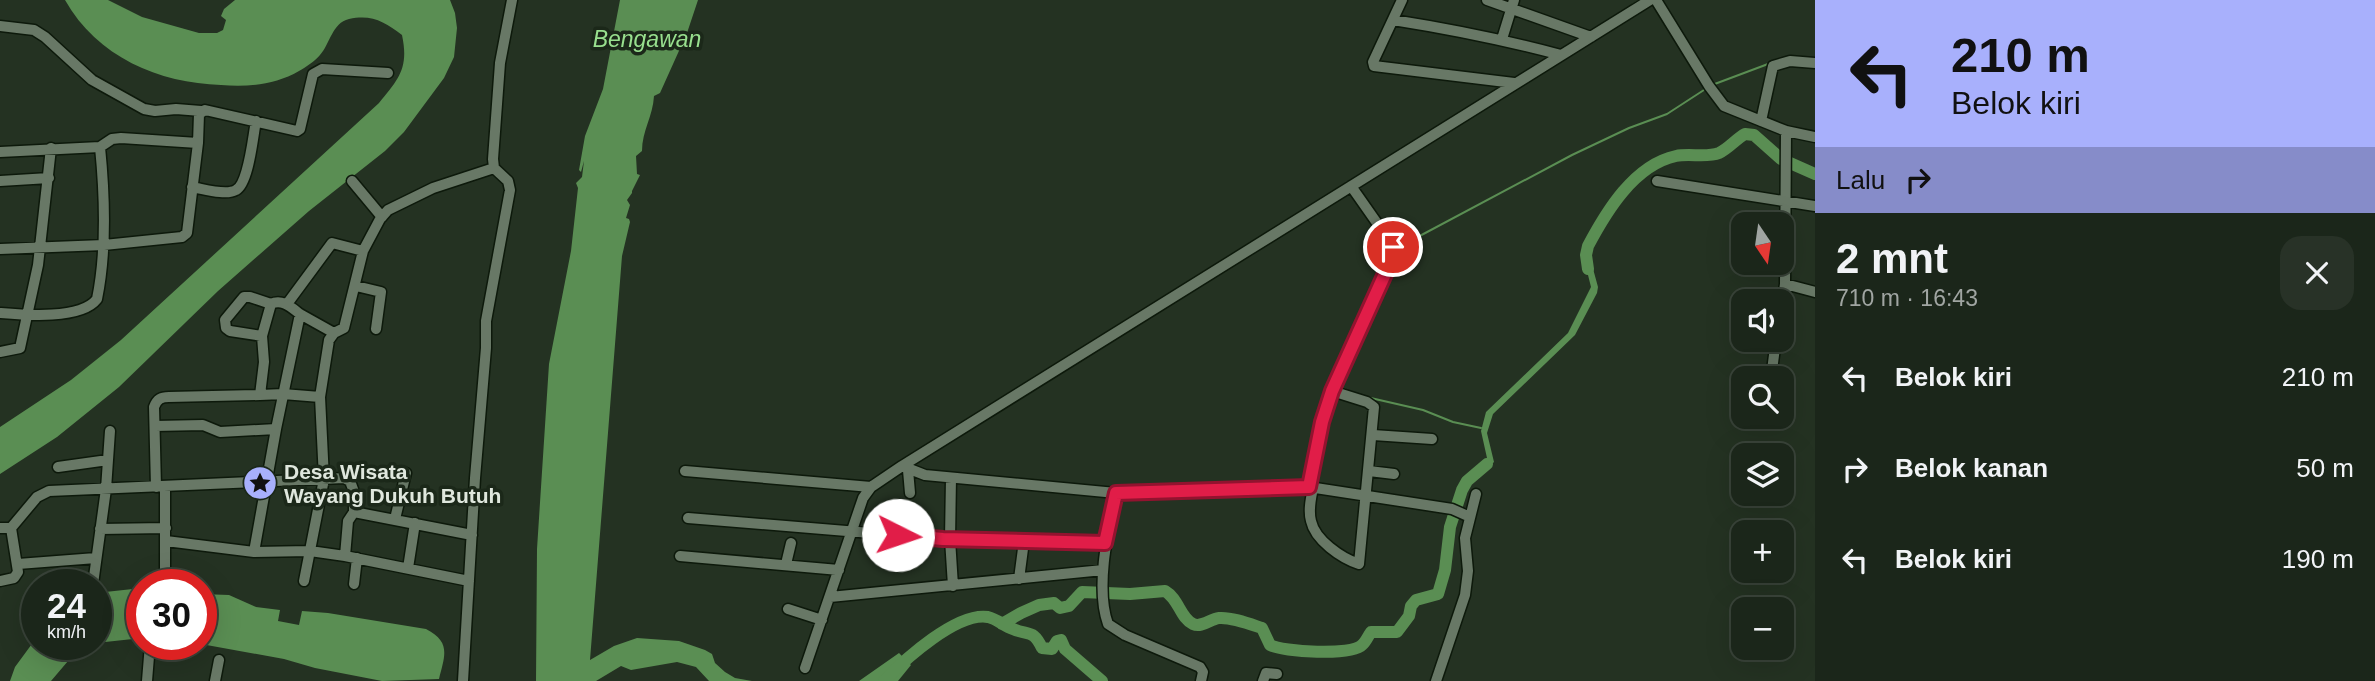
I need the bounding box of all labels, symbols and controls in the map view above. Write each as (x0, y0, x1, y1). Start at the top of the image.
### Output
water label: Bengawan (593, 26, 701, 52)
icon: left (1836, 28, 1927, 119)
text: 210 m (1951, 28, 2090, 82)
text: Belok kiri (1951, 85, 2081, 121)
icon: right (1899, 161, 1937, 199)
text: Lalu (1836, 165, 1885, 195)
north arrow (1731, 212, 1794, 275)
map controls (1731, 212, 1794, 660)
pin (1363, 217, 1423, 277)
icon: arrive (1374, 228, 1412, 266)
text: 2 mnt (1836, 235, 1948, 282)
button: close (2280, 236, 2354, 310)
text: 710 m · 16:43 (1836, 285, 1978, 311)
button: sound (1731, 289, 1794, 352)
icon: left (1836, 359, 1874, 397)
text: Belok kiri (1895, 362, 2012, 392)
text: 210 m (2282, 362, 2354, 392)
button: search (1731, 366, 1794, 429)
button: layers (1731, 443, 1794, 506)
icon: right (1836, 450, 1874, 488)
text: Belok kanan (1895, 453, 2048, 483)
text: 50 m (2296, 453, 2354, 483)
place label: Desa Wisata Wayang Dukuh Butuh (284, 460, 501, 507)
place icon: Desa Wisata Wayang Dukuh Butuh (241, 464, 279, 502)
position arrow (861, 498, 935, 572)
button: + (1731, 520, 1794, 583)
icon: left (1836, 541, 1874, 579)
text: Belok kiri (1895, 544, 2012, 574)
text: 190 m (2282, 544, 2354, 574)
speed limit sign: 30 (126, 569, 217, 660)
text: 24 (47, 586, 86, 625)
button: − (1731, 597, 1794, 660)
text: km/h (47, 622, 86, 642)

